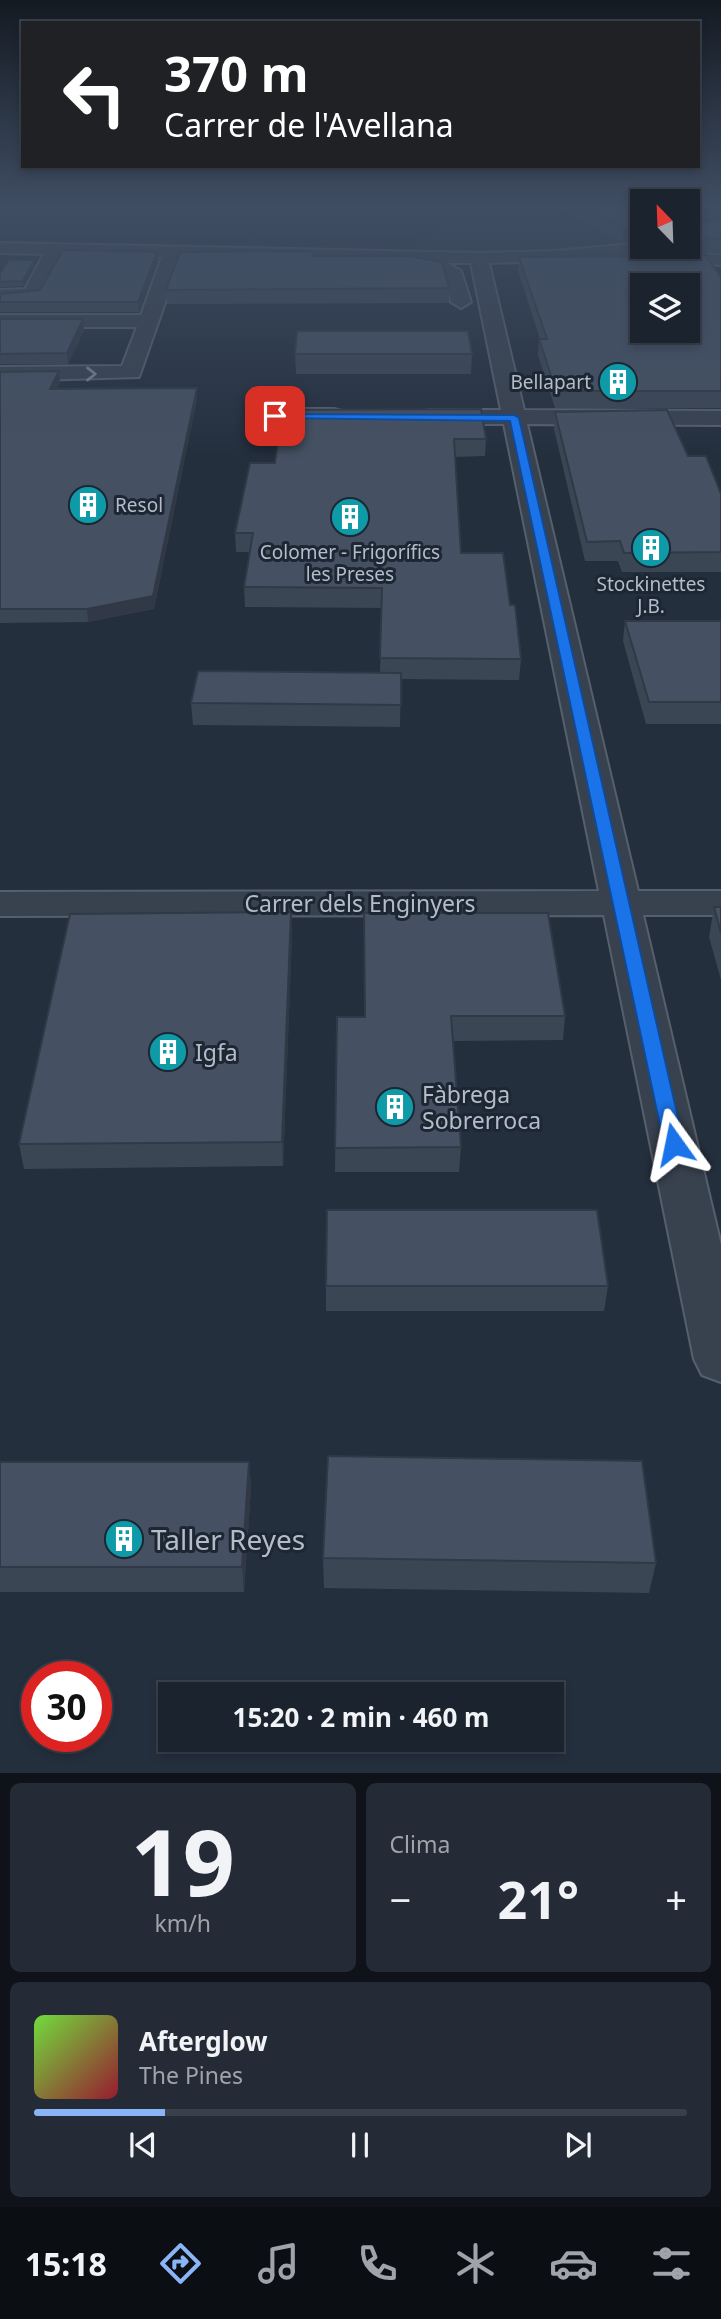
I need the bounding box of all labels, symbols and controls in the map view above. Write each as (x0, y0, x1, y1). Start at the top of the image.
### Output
text: 370 m (164, 40, 309, 106)
icon: left (49, 49, 140, 140)
text: Carrer de l'Avellana (164, 103, 454, 146)
north arrow (630, 189, 700, 259)
map controls (630, 189, 700, 343)
button: layers (630, 273, 700, 343)
building icon: Bellapart (597, 361, 639, 403)
one-way arrow (86, 366, 97, 381)
place label: Bellapart (510, 369, 591, 395)
pin (245, 386, 305, 446)
icon: arrive (256, 397, 294, 435)
building icon: Resol (67, 484, 109, 526)
place label: Resol (115, 492, 163, 518)
building icon: Colomer - Frigorífics les Preses (329, 496, 371, 538)
building icon: Stockinettes J.B. (630, 527, 672, 569)
place label: Colomer - Frigorífics les Preses (260, 539, 440, 587)
place label: Stockinettes J.B. (597, 571, 705, 619)
street label: Carrer dels Enginyers (245, 887, 476, 919)
building icon: Igfa (147, 1031, 189, 1073)
place label: Igfa (195, 1036, 238, 1068)
place label: Fàbrega Sobrerroca (422, 1078, 541, 1136)
building icon: Fàbrega Sobrerroca (374, 1086, 416, 1128)
position arrow (637, 1107, 711, 1181)
building icon: Taller Reyes (103, 1518, 145, 1560)
place label: Taller Reyes (151, 1520, 305, 1558)
speed limit sign: 30 (21, 1661, 112, 1752)
text: 15:20 · 2 min · 460 m (233, 1699, 489, 1735)
text: 19 (131, 1799, 235, 1923)
text: Clima (390, 1828, 450, 1860)
text: 21° (497, 1863, 579, 1934)
text: − (390, 1873, 411, 1925)
text: + (665, 1873, 687, 1925)
text: km/h (154, 1907, 211, 1939)
text: Afterglow (139, 2023, 267, 2059)
text: The Pines (139, 2059, 243, 2091)
icon: previous (124, 2126, 162, 2164)
icon: pause (341, 2126, 379, 2164)
icon: next (559, 2126, 597, 2164)
icon: directions (156, 2239, 205, 2288)
icon: music (254, 2239, 303, 2288)
icon: phone (353, 2239, 402, 2288)
icon: climate (451, 2239, 500, 2288)
icon: car (549, 2239, 598, 2288)
icon: filters (647, 2239, 696, 2288)
text: 15:18 (25, 2242, 107, 2285)

